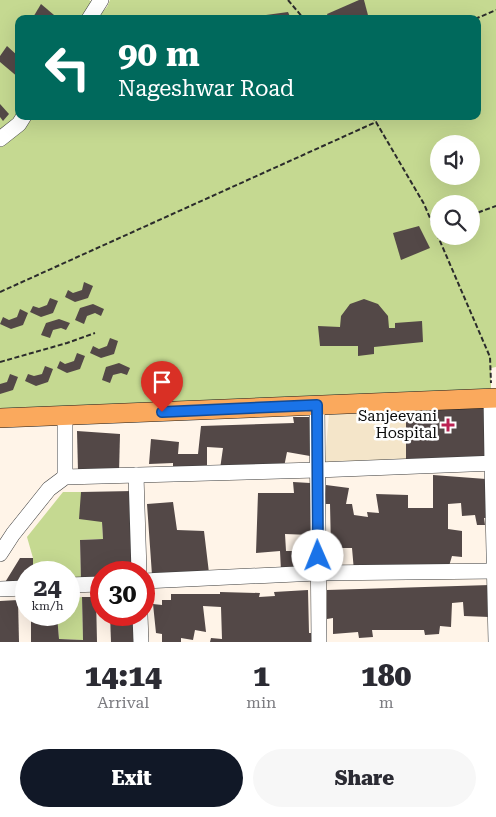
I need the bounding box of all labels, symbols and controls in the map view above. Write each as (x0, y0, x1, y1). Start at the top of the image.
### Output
text: 90 m (118, 34, 200, 75)
icon: left (35, 35, 100, 100)
text: Nageshwar Road (118, 76, 294, 101)
map controls (430, 135, 480, 245)
button: sound (430, 135, 480, 185)
button: search (430, 195, 480, 245)
pin (141, 361, 183, 412)
icon: arrive (148, 368, 176, 396)
place label: Sanjeevani Hospital (358, 407, 437, 442)
marker: Sanjeevani Hospital (441, 418, 455, 432)
position arrow (291, 529, 343, 581)
speed limit sign: 30 (90, 561, 155, 626)
text: 24 (33, 573, 62, 602)
text: km/h (31, 599, 64, 613)
text: 14:14 (85, 658, 162, 693)
text: 1 (253, 658, 270, 693)
text: 180 (361, 658, 411, 693)
text: Arrival (97, 693, 149, 712)
text: min (246, 693, 276, 712)
text: m (379, 693, 393, 712)
button: Exit (20, 749, 243, 807)
button: Share (253, 749, 476, 807)

